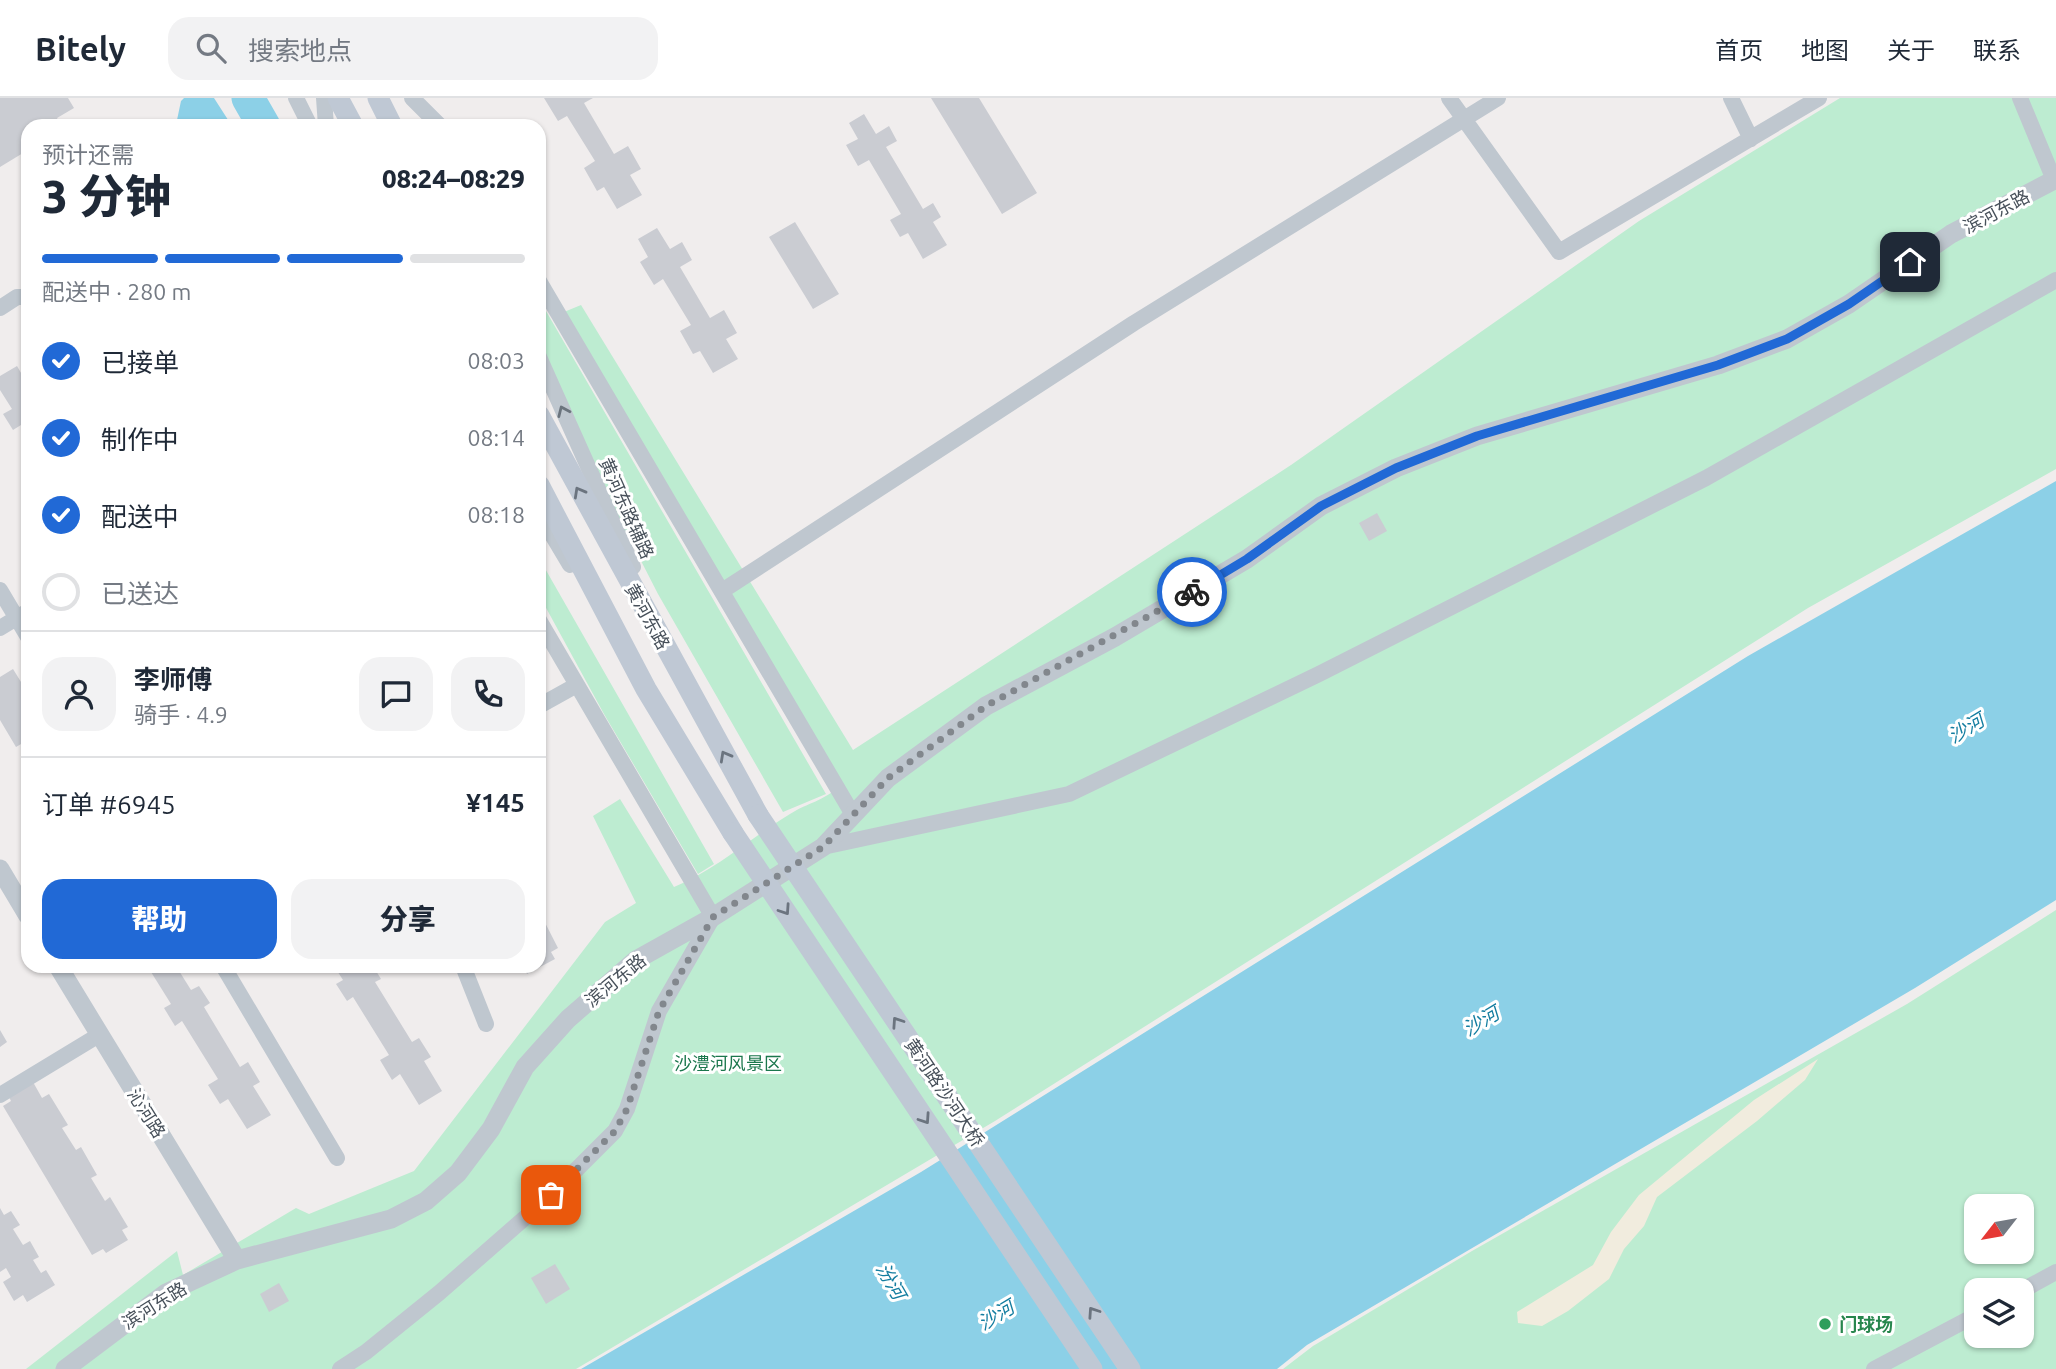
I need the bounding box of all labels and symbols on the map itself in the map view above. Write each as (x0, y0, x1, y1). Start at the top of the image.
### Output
street label: 滨河东路 (1960, 185, 2032, 237)
pin (1880, 232, 1940, 292)
one-way arrow (557, 406, 571, 419)
street label: 黄河东路辅路 (596, 455, 658, 561)
one-way arrow (574, 487, 587, 500)
courier (1157, 557, 1227, 627)
street label: 黄河东路 (622, 580, 674, 652)
water label: 沙河 (1944, 707, 1991, 747)
one-way arrow (720, 750, 733, 763)
one-way arrow (777, 902, 789, 915)
street label: 滨河东路 (581, 950, 649, 1010)
water label: 沙河 (1459, 1000, 1506, 1040)
one-way arrow (893, 1017, 905, 1030)
street label: 黄河路沙河大桥 (901, 1034, 989, 1150)
park label: 沙澧河风景区 (674, 1053, 782, 1073)
street label: 沁河路 (124, 1085, 170, 1141)
one-way arrow (917, 1112, 930, 1125)
pin (521, 1165, 581, 1225)
north arrow (1964, 1194, 2034, 1264)
water label: 汾河 (872, 1259, 912, 1306)
street label: 滨河东路 (118, 1277, 190, 1333)
water label: 沙河 (974, 1294, 1021, 1334)
one-way arrow (1088, 1307, 1101, 1320)
place label: 门球场 (1839, 1314, 1893, 1334)
marker: 门球场 (1817, 1316, 1833, 1332)

